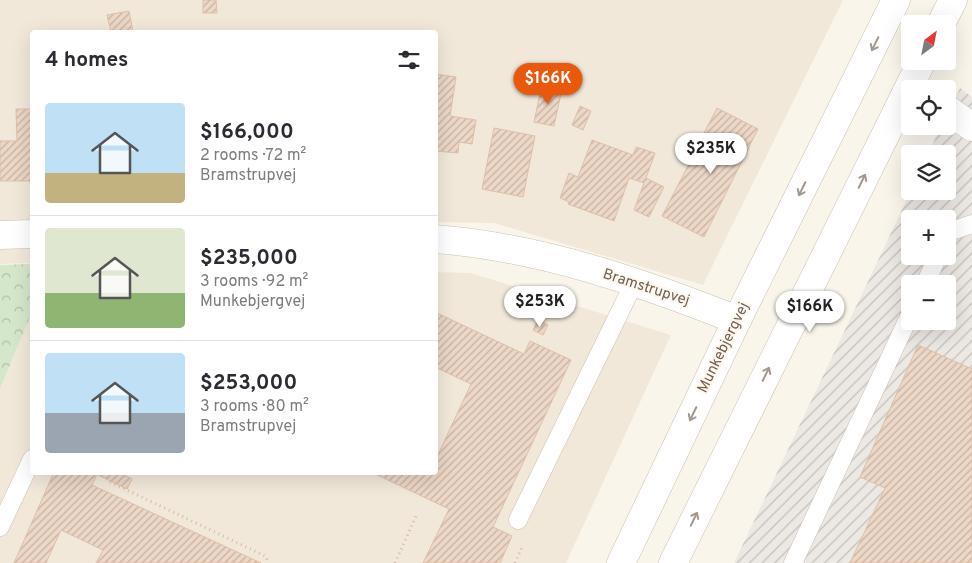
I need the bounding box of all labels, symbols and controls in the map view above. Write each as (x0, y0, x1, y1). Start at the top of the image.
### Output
north arrow (901, 15, 956, 70)
map controls (901, 15, 956, 330)
one-way arrow (870, 36, 880, 51)
icon: filters (395, 46, 423, 74)
text: 4 homes (45, 47, 128, 74)
pin: $166K (513, 62, 583, 105)
text: $166K (524, 69, 572, 89)
button: locate (901, 80, 956, 135)
text: $166,000 (200, 119, 294, 146)
icon: home (85, 123, 145, 183)
pin: $235K (676, 132, 746, 175)
text: $235K (686, 139, 736, 159)
button: layers (901, 145, 956, 200)
text: 2 rooms · 72 m² (200, 146, 306, 166)
text: Bramstrupvej (200, 166, 296, 186)
one-way arrow (858, 174, 867, 189)
one-way arrow (797, 181, 807, 196)
button: + (901, 210, 956, 265)
text: $235,000 (200, 245, 298, 272)
icon: home (85, 248, 145, 308)
street label: Bramstrupvej (600, 265, 692, 311)
text: 3 rooms · 92 m² (200, 272, 308, 292)
button: − (901, 275, 956, 330)
pin: $253K (505, 286, 575, 328)
pin: $166K (775, 290, 845, 333)
text: Munkebjergvej (200, 292, 305, 312)
text: $253K (515, 292, 565, 312)
text: $166K (786, 297, 834, 317)
street label: Munkebjergvej (694, 300, 754, 396)
one-way arrow (762, 366, 772, 381)
text: $253,000 (200, 370, 297, 397)
icon: home (85, 373, 145, 433)
text: 3 rooms · 80 m² (200, 397, 309, 417)
one-way arrow (687, 406, 697, 421)
text: Bramstrupvej (200, 417, 296, 437)
one-way arrow (690, 512, 700, 527)

